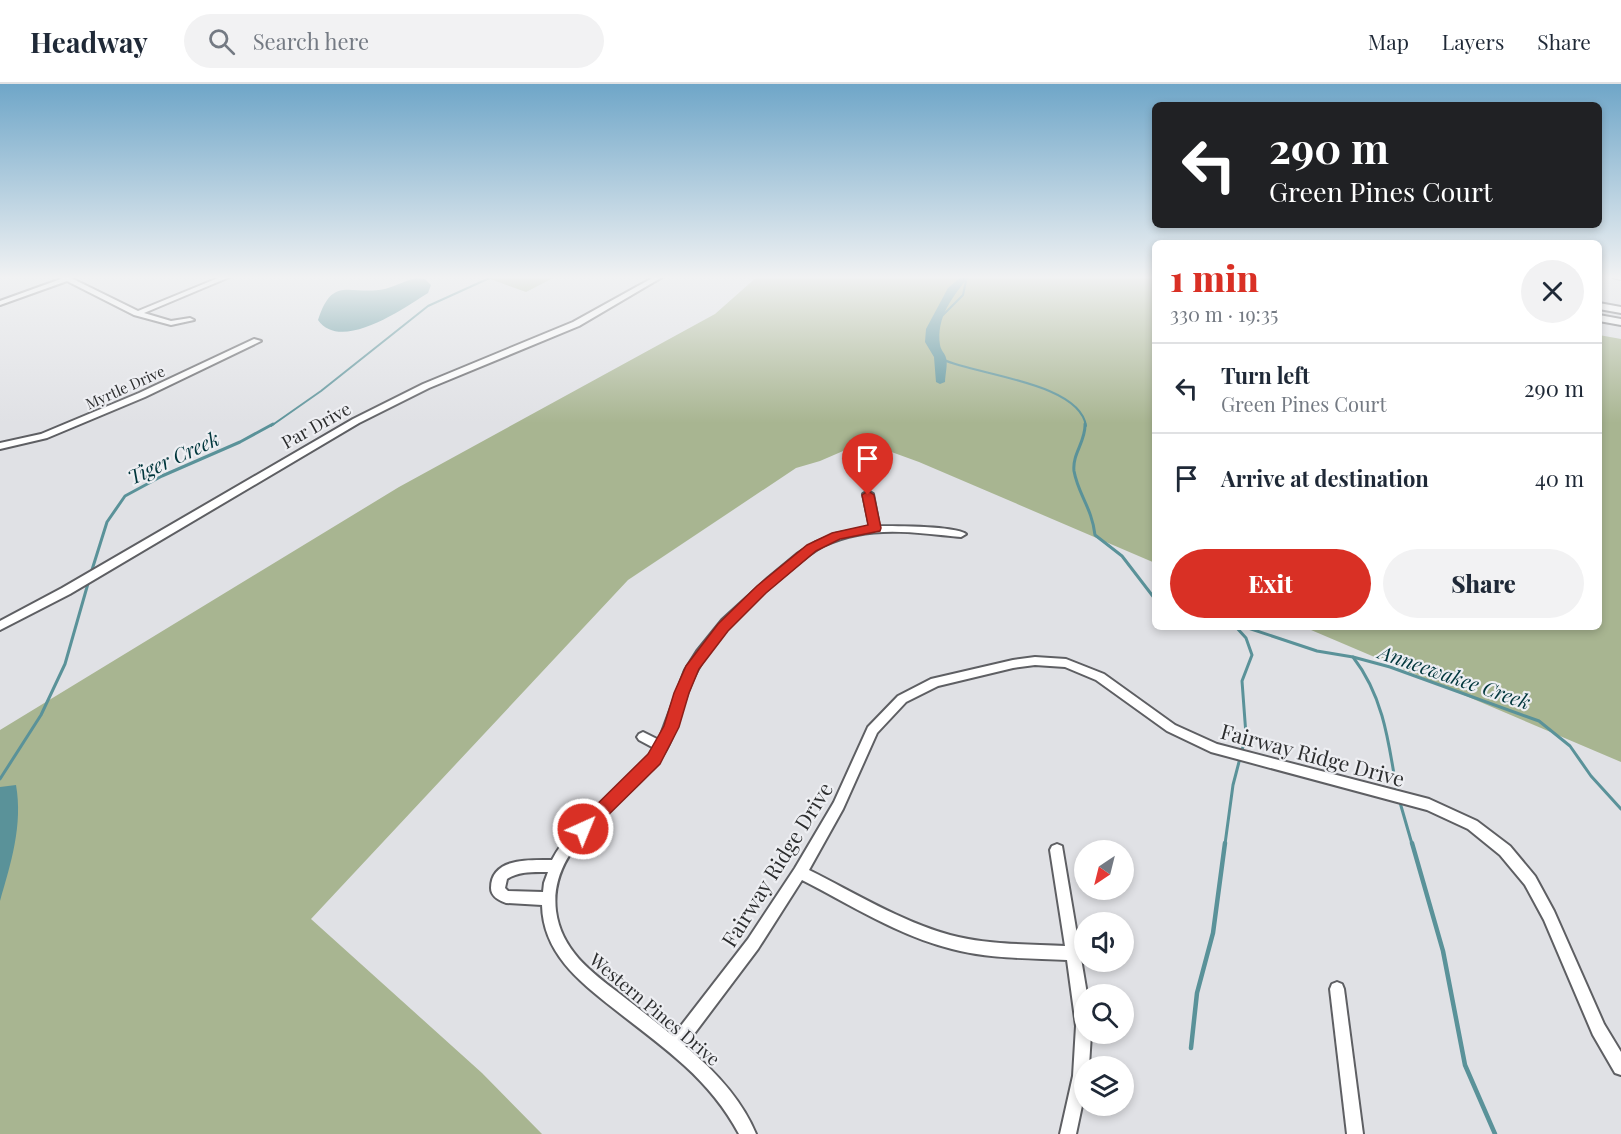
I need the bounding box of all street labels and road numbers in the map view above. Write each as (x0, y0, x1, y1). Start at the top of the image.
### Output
street label: Myrtle Drive (82, 361, 168, 413)
street label: Par Drive (277, 396, 355, 454)
street label: Fairway Ridge Drive (1218, 716, 1408, 792)
street label: Fairway Ridge Drive (714, 776, 838, 952)
street label: Western Pines Drive (584, 947, 725, 1071)

